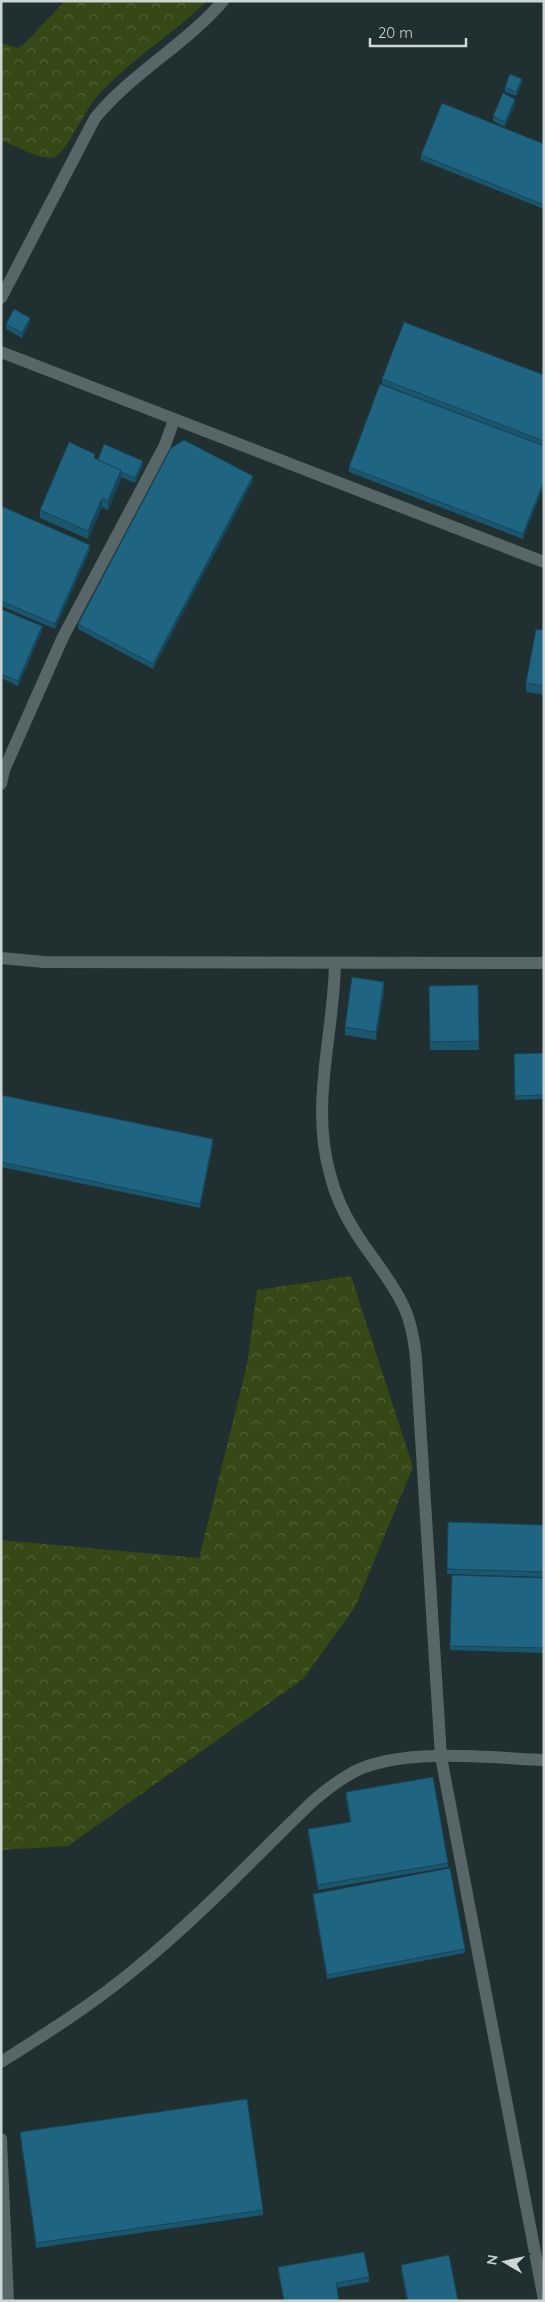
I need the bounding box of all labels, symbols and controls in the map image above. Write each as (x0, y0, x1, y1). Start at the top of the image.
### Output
scale bar (370, 15, 466, 47)
text: 20 m (378, 23, 413, 42)
north arrow (480, 2237, 530, 2287)
text: N (482, 2253, 502, 2266)

